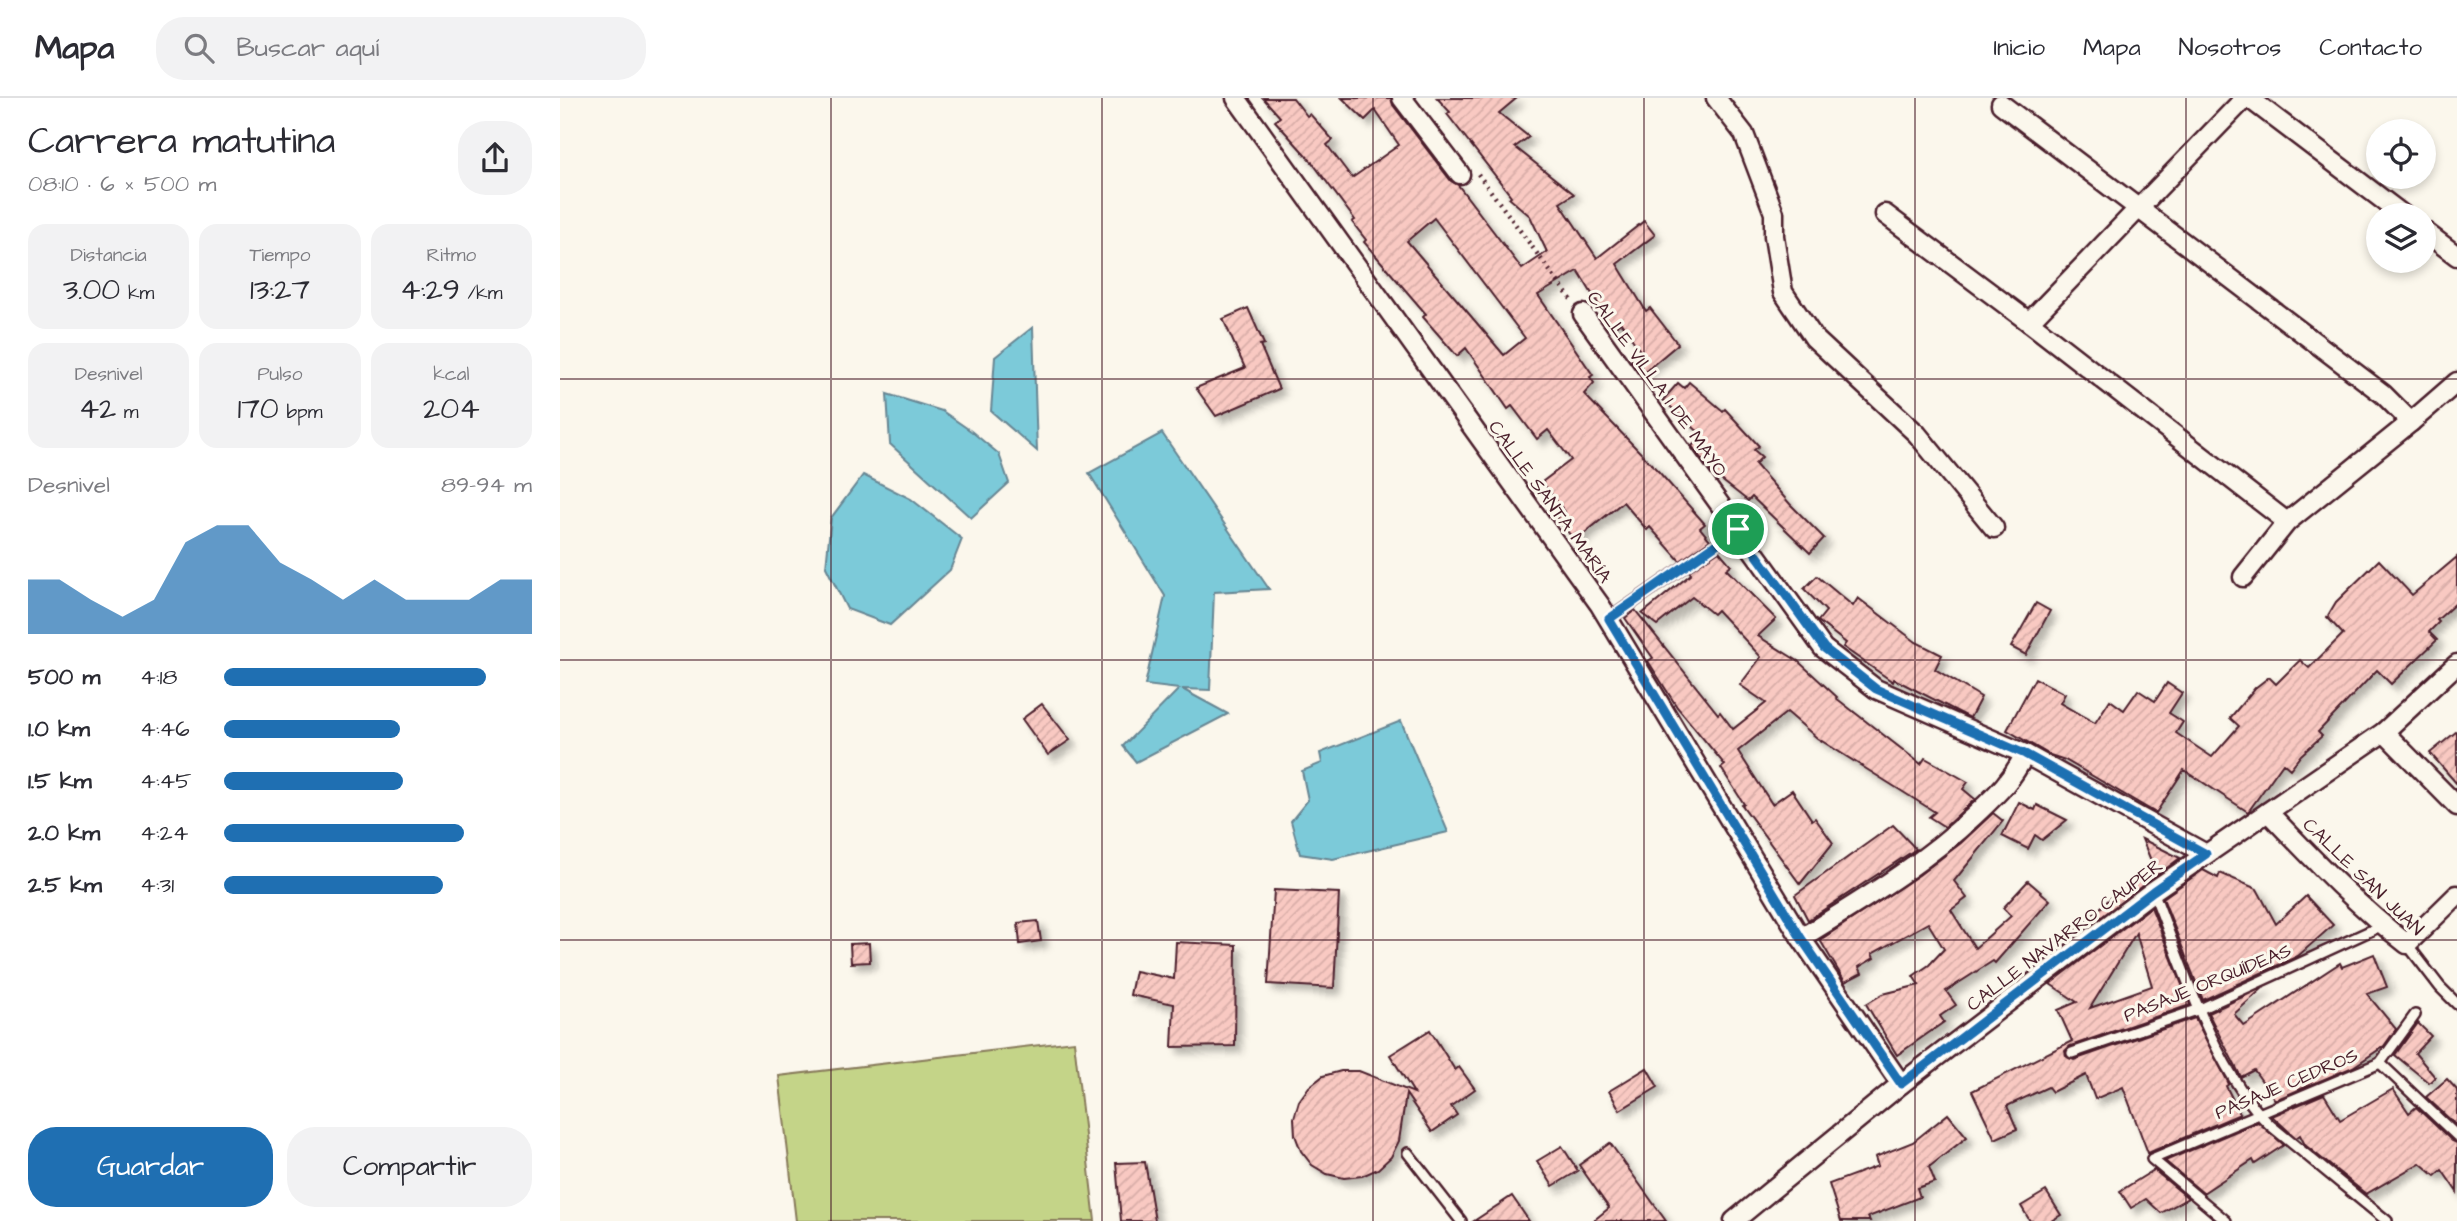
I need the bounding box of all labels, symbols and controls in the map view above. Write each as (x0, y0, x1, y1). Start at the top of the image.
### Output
search box (156, 17, 646, 80)
text: Mapa (35, 25, 114, 71)
icon: search (180, 29, 218, 67)
text: Buscar aquí (236, 30, 379, 66)
text: Inicio (1993, 31, 2045, 65)
text: Mapa (2083, 31, 2141, 65)
text: Nosotros (2179, 31, 2281, 65)
text: Contacto (2319, 31, 2422, 65)
text: Carrera matutina (28, 116, 335, 168)
map controls (2366, 119, 2436, 273)
button: locate (2366, 119, 2436, 189)
button: share (458, 121, 532, 195)
text: 08:10 · 6 × 500 m (28, 168, 216, 200)
button: layers (2366, 203, 2436, 273)
text: Distancia (71, 242, 147, 269)
text: Tiempo (249, 242, 311, 269)
text: Ritmo (427, 242, 476, 269)
text: 3.00 (63, 269, 120, 311)
text: 13:27 (250, 269, 310, 311)
text: 4:29 (400, 269, 460, 311)
text: km (120, 280, 154, 307)
text: /km (460, 280, 503, 307)
street label: CALLE VILLA 1 DE MAYO (1580, 285, 1734, 483)
text: Desnivel (75, 361, 142, 388)
text: Pulso (258, 361, 302, 388)
text: kcal (433, 361, 470, 388)
text: 42 (79, 388, 116, 430)
text: 170 (238, 388, 279, 430)
text: 204 (423, 388, 480, 430)
text: m (116, 399, 139, 426)
text: bpm (279, 399, 322, 426)
street label: CALLE SANTA MARÍA (1482, 415, 1618, 589)
text: Desnivel (28, 469, 110, 501)
text: 89–94 m (441, 469, 532, 501)
pin (1708, 499, 1768, 559)
icon: arrive (1719, 510, 1757, 548)
text: 500 m (28, 661, 100, 693)
text: 4:18 (140, 661, 177, 693)
text: 1.0 km (28, 713, 90, 745)
text: 4:46 (140, 713, 190, 745)
text: 1.5 km (28, 765, 92, 797)
text: 4:45 (140, 765, 191, 797)
street label: CALLE SAN JUAN (2296, 812, 2430, 942)
text: 2.0 km (28, 817, 100, 849)
text: 4:24 (140, 817, 188, 849)
street label: CALLE NAVARRO CAUPER (1961, 852, 2169, 1018)
text: 2.5 km (28, 869, 102, 901)
text: 4:31 (140, 869, 174, 901)
street label: PASAJE ORQUÍDEAS (2120, 937, 2296, 1029)
street label: PASAJE CEDROS (2211, 1042, 2362, 1127)
button: Guardar (28, 1127, 273, 1207)
button: Compartir (287, 1127, 532, 1207)

